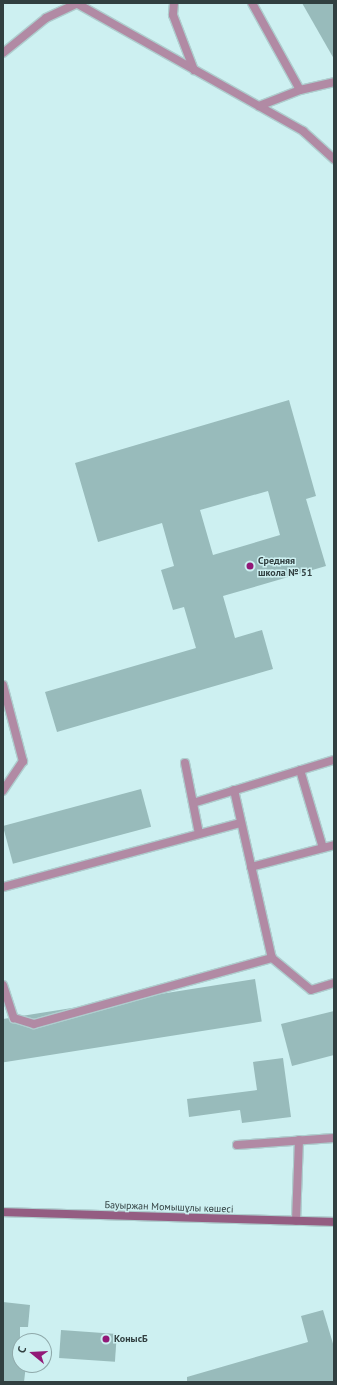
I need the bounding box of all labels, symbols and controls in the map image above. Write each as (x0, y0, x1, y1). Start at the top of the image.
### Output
place label: Средняя школа № 51 (258, 554, 312, 578)
marker: Средняя школа № 51 (245, 561, 255, 571)
street label: Бауыржан Момышұлы көшесі (104, 1199, 234, 1215)
north arrow (12, 1333, 52, 1373)
place label: КонысБ (114, 1333, 148, 1345)
marker: КонысБ (101, 1334, 111, 1344)
text: С (14, 1345, 29, 1355)

